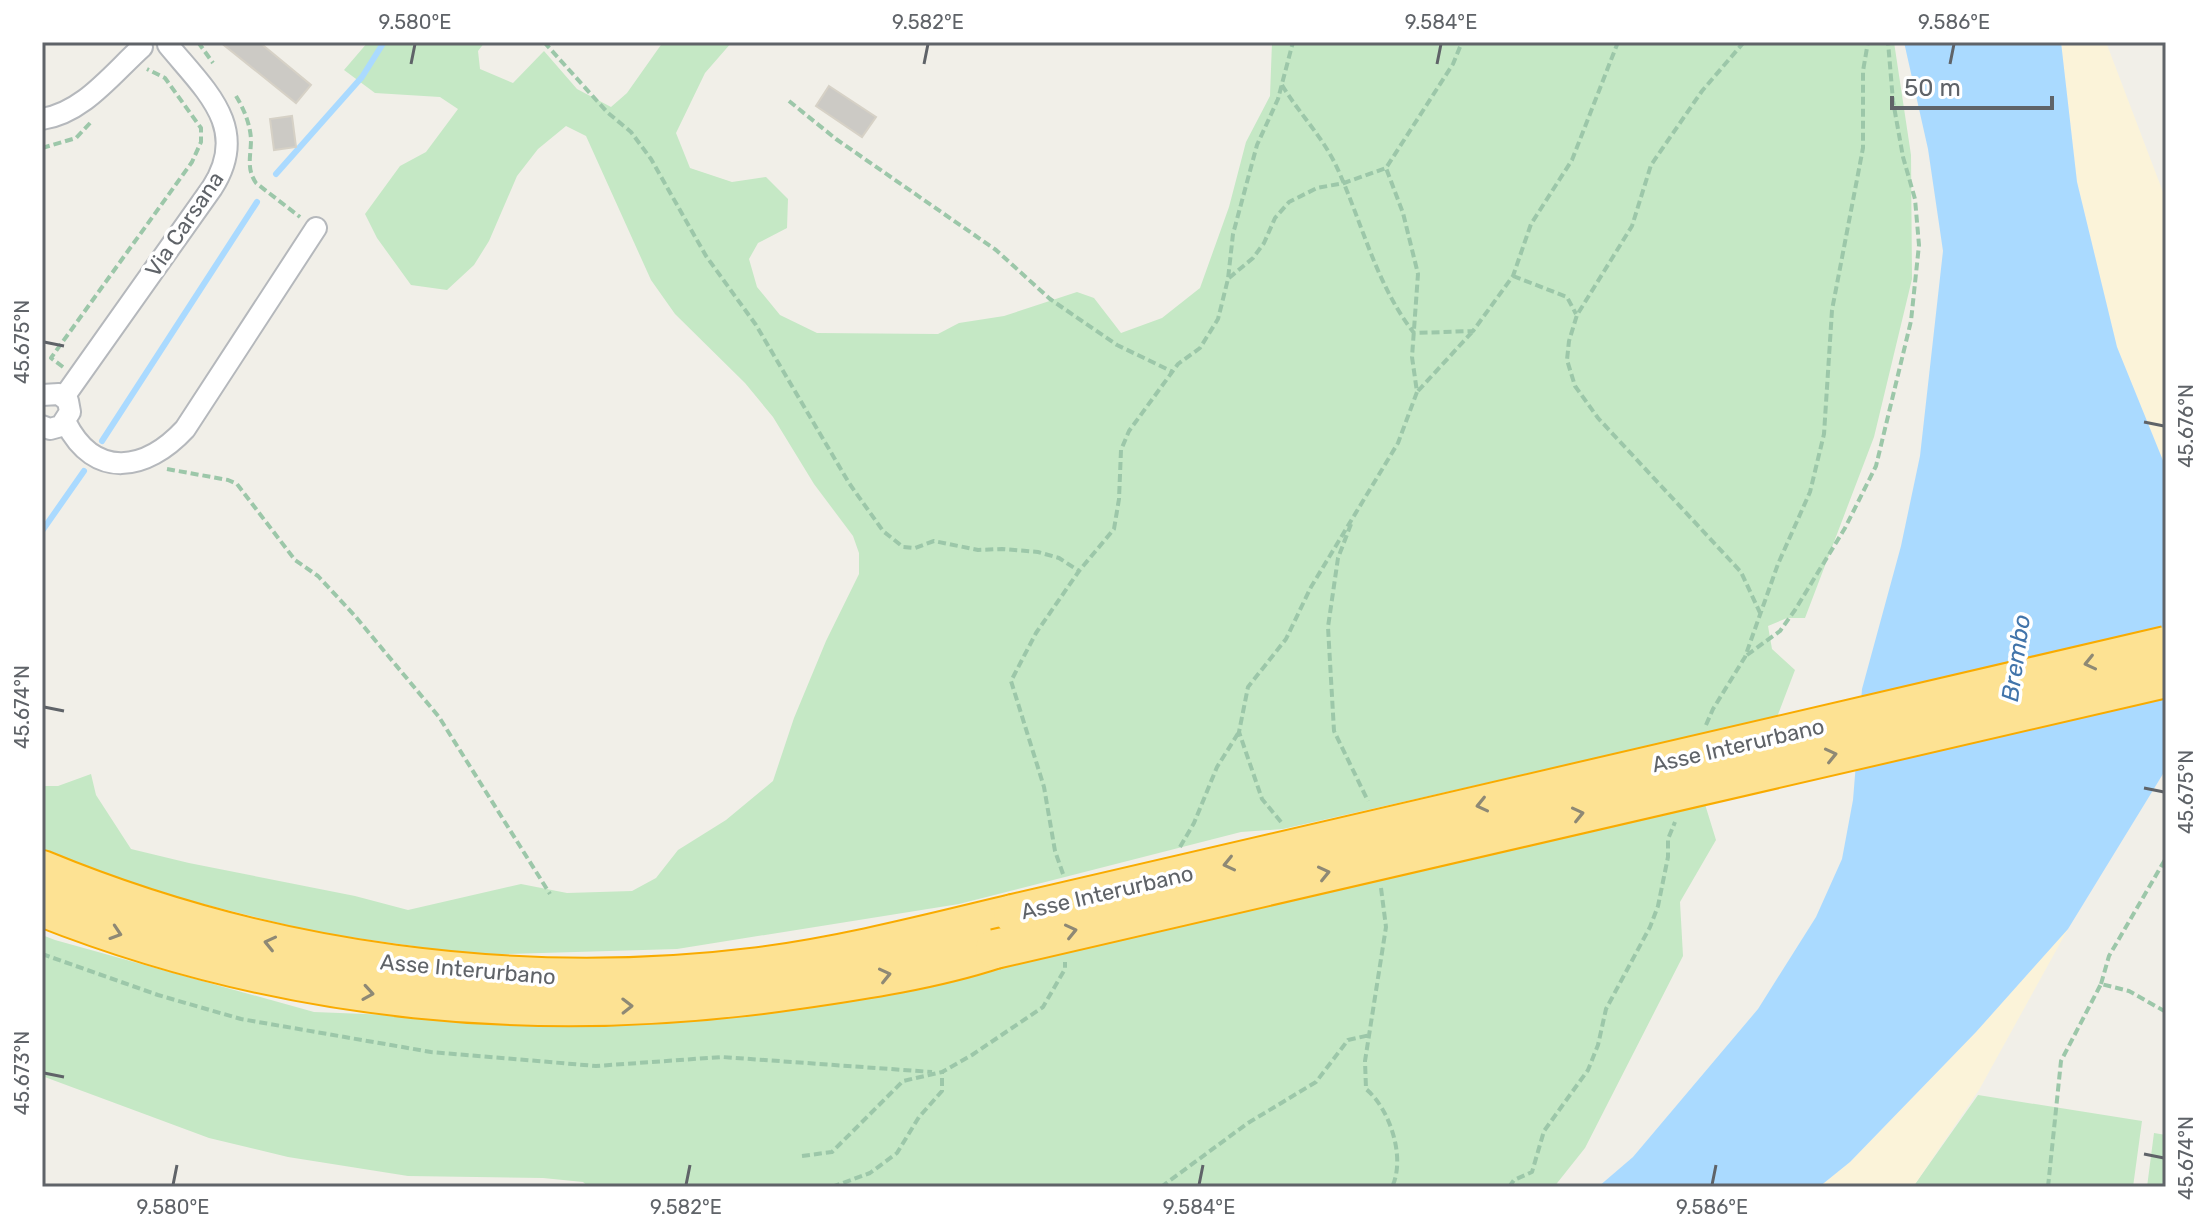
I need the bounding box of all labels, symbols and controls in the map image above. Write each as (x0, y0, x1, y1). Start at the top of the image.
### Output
text: 9.580°E (379, 10, 451, 34)
text: 9.582°E (892, 10, 964, 34)
text: 9.584°E (1405, 10, 1477, 34)
text: 9.586°E (1918, 10, 1990, 34)
scale bar (1892, 60, 2052, 110)
text: 50 m (1904, 74, 1961, 102)
street label: Via Carsana (139, 166, 229, 282)
text: 45.675°N (10, 300, 34, 384)
text: 45.676°N (2174, 384, 2198, 468)
water label: Brembo (1996, 613, 2036, 703)
one-way arrow (2084, 654, 2097, 671)
text: 45.674°N (10, 665, 34, 749)
street label: Asse Interurbano (1649, 713, 1827, 778)
one-way arrow (1824, 748, 1837, 765)
text: 45.675°N (2174, 750, 2198, 834)
one-way arrow (1476, 796, 1490, 813)
one-way arrow (1570, 806, 1584, 823)
one-way arrow (1223, 855, 1236, 872)
street label: Asse Interurbano (1018, 860, 1196, 925)
one-way arrow (1317, 865, 1331, 882)
one-way arrow (108, 923, 122, 939)
one-way arrow (1064, 923, 1077, 940)
one-way arrow (264, 935, 277, 952)
street label: Asse Interurbano (379, 948, 557, 991)
one-way arrow (878, 967, 891, 984)
one-way arrow (361, 984, 375, 1001)
one-way arrow (621, 997, 634, 1014)
text: 45.673°N (10, 1031, 34, 1115)
text: 45.674°N (2174, 1116, 2198, 1200)
text: 9.580°E (137, 1195, 209, 1219)
text: 9.582°E (650, 1195, 722, 1219)
text: 9.584°E (1163, 1195, 1235, 1219)
text: 9.586°E (1676, 1195, 1748, 1219)

